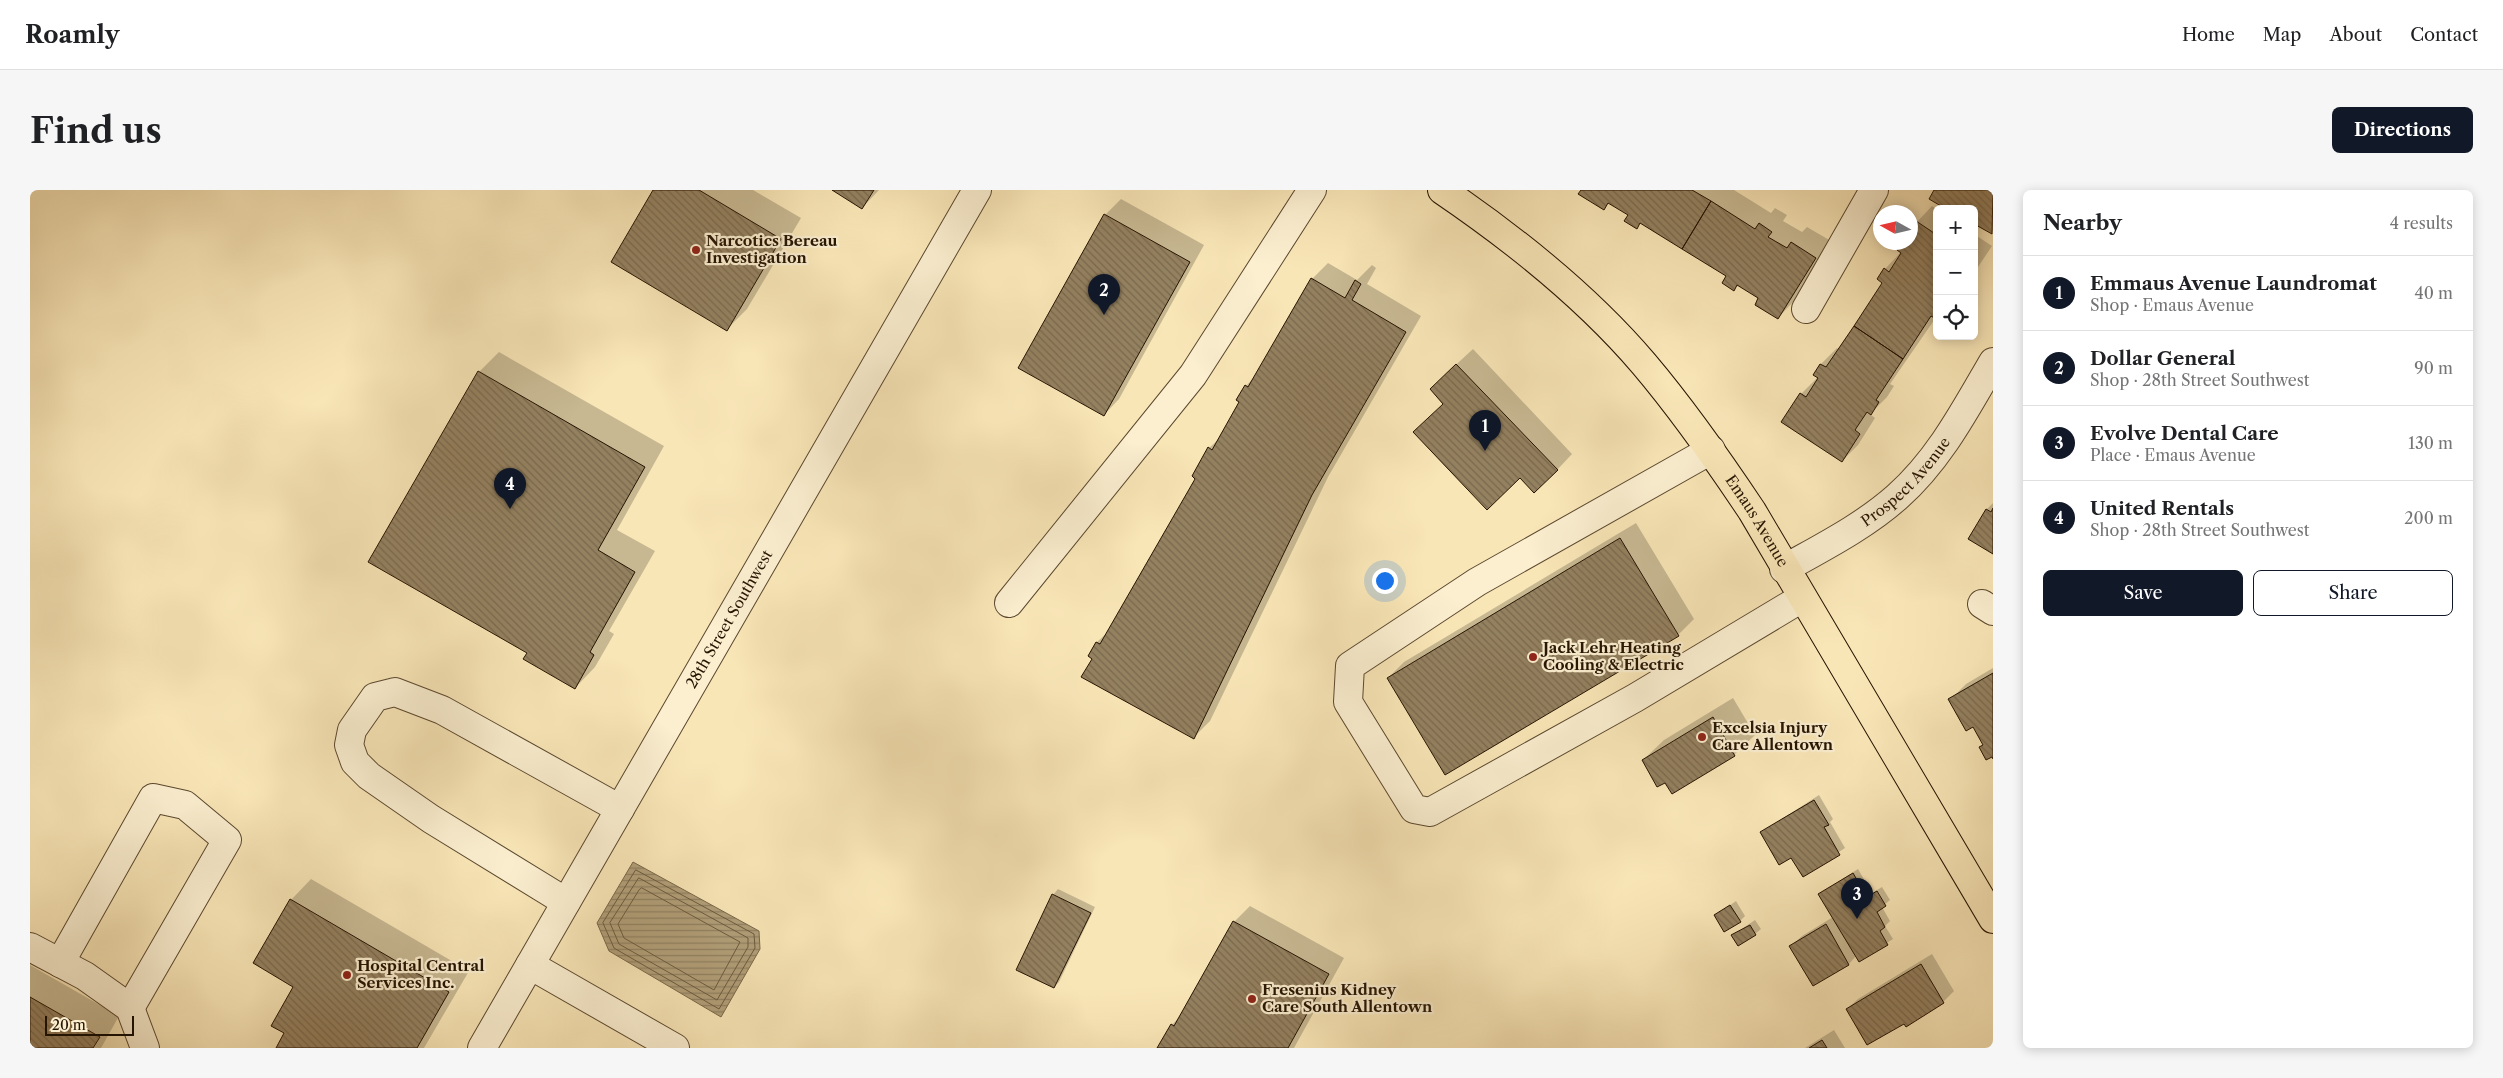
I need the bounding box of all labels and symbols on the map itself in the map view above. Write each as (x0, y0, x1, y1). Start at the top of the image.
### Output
north arrow (1873, 205, 1918, 250)
place label: Narcotics Bereau Investigation (706, 231, 838, 267)
marker: Narcotics Bereau Investigation (690, 244, 702, 256)
pin: 2 (1088, 274, 1120, 315)
pin: 1 (1469, 410, 1501, 451)
street label: Prospect Avenue (1857, 433, 1954, 530)
pin: 4 (494, 468, 526, 509)
street label: Emaus Avenue (1721, 471, 1793, 570)
street label: 28th Street Southwest (682, 546, 777, 692)
your location (1372, 568, 1398, 594)
place label: Jack Lehr Heating Cooling & Electric (1540, 638, 1684, 674)
marker: Jack Lehr Heating Cooling & Electric (1527, 651, 1539, 663)
place label: Excelsia Injury Care Allentown (1712, 718, 1834, 754)
marker: Excelsia Injury Care Allentown (1696, 731, 1708, 743)
pin: 3 (1841, 878, 1873, 919)
place label: Hospital Central Services Inc. (357, 956, 484, 992)
marker: Hospital Central Services Inc. (341, 969, 353, 981)
place label: Fresenius Kidney Care South Allentown (1262, 980, 1433, 1016)
marker: Fresenius Kidney Care South Allentown (1246, 993, 1258, 1005)
scale bar (45, 1013, 134, 1036)

